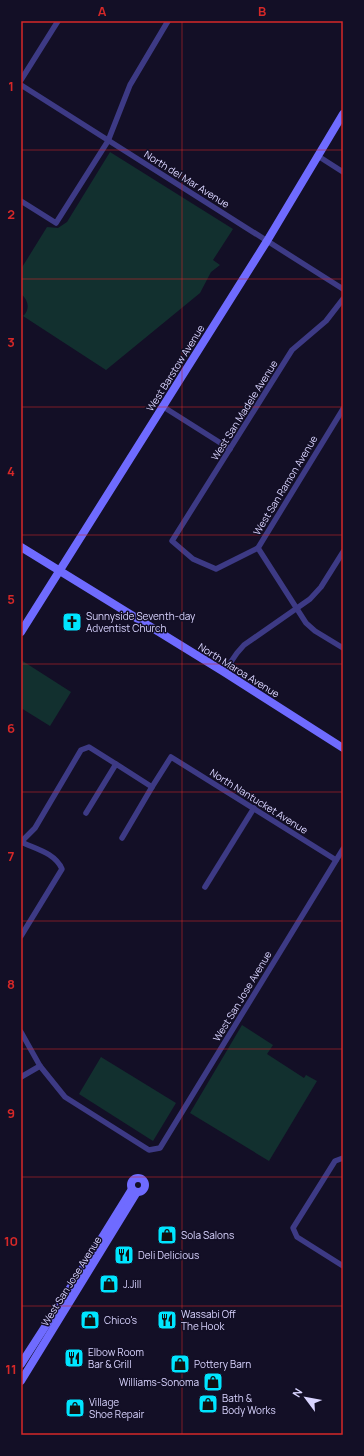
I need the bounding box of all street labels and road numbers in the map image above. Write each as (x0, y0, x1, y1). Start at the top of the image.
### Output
street label: North del Mar Avenue (142, 147, 232, 211)
street label: West Barstow Avenue (143, 322, 207, 414)
street label: West San Madele Avenue (207, 357, 281, 463)
street label: West San Ramon Avenue (250, 432, 320, 537)
street label: North Maroa Avenue (196, 639, 282, 701)
street label: North Nantucket Avenue (207, 765, 311, 837)
street label: West San Jose Avenue (209, 948, 275, 1044)
street label: West San Jose Avenue (38, 1233, 104, 1329)

